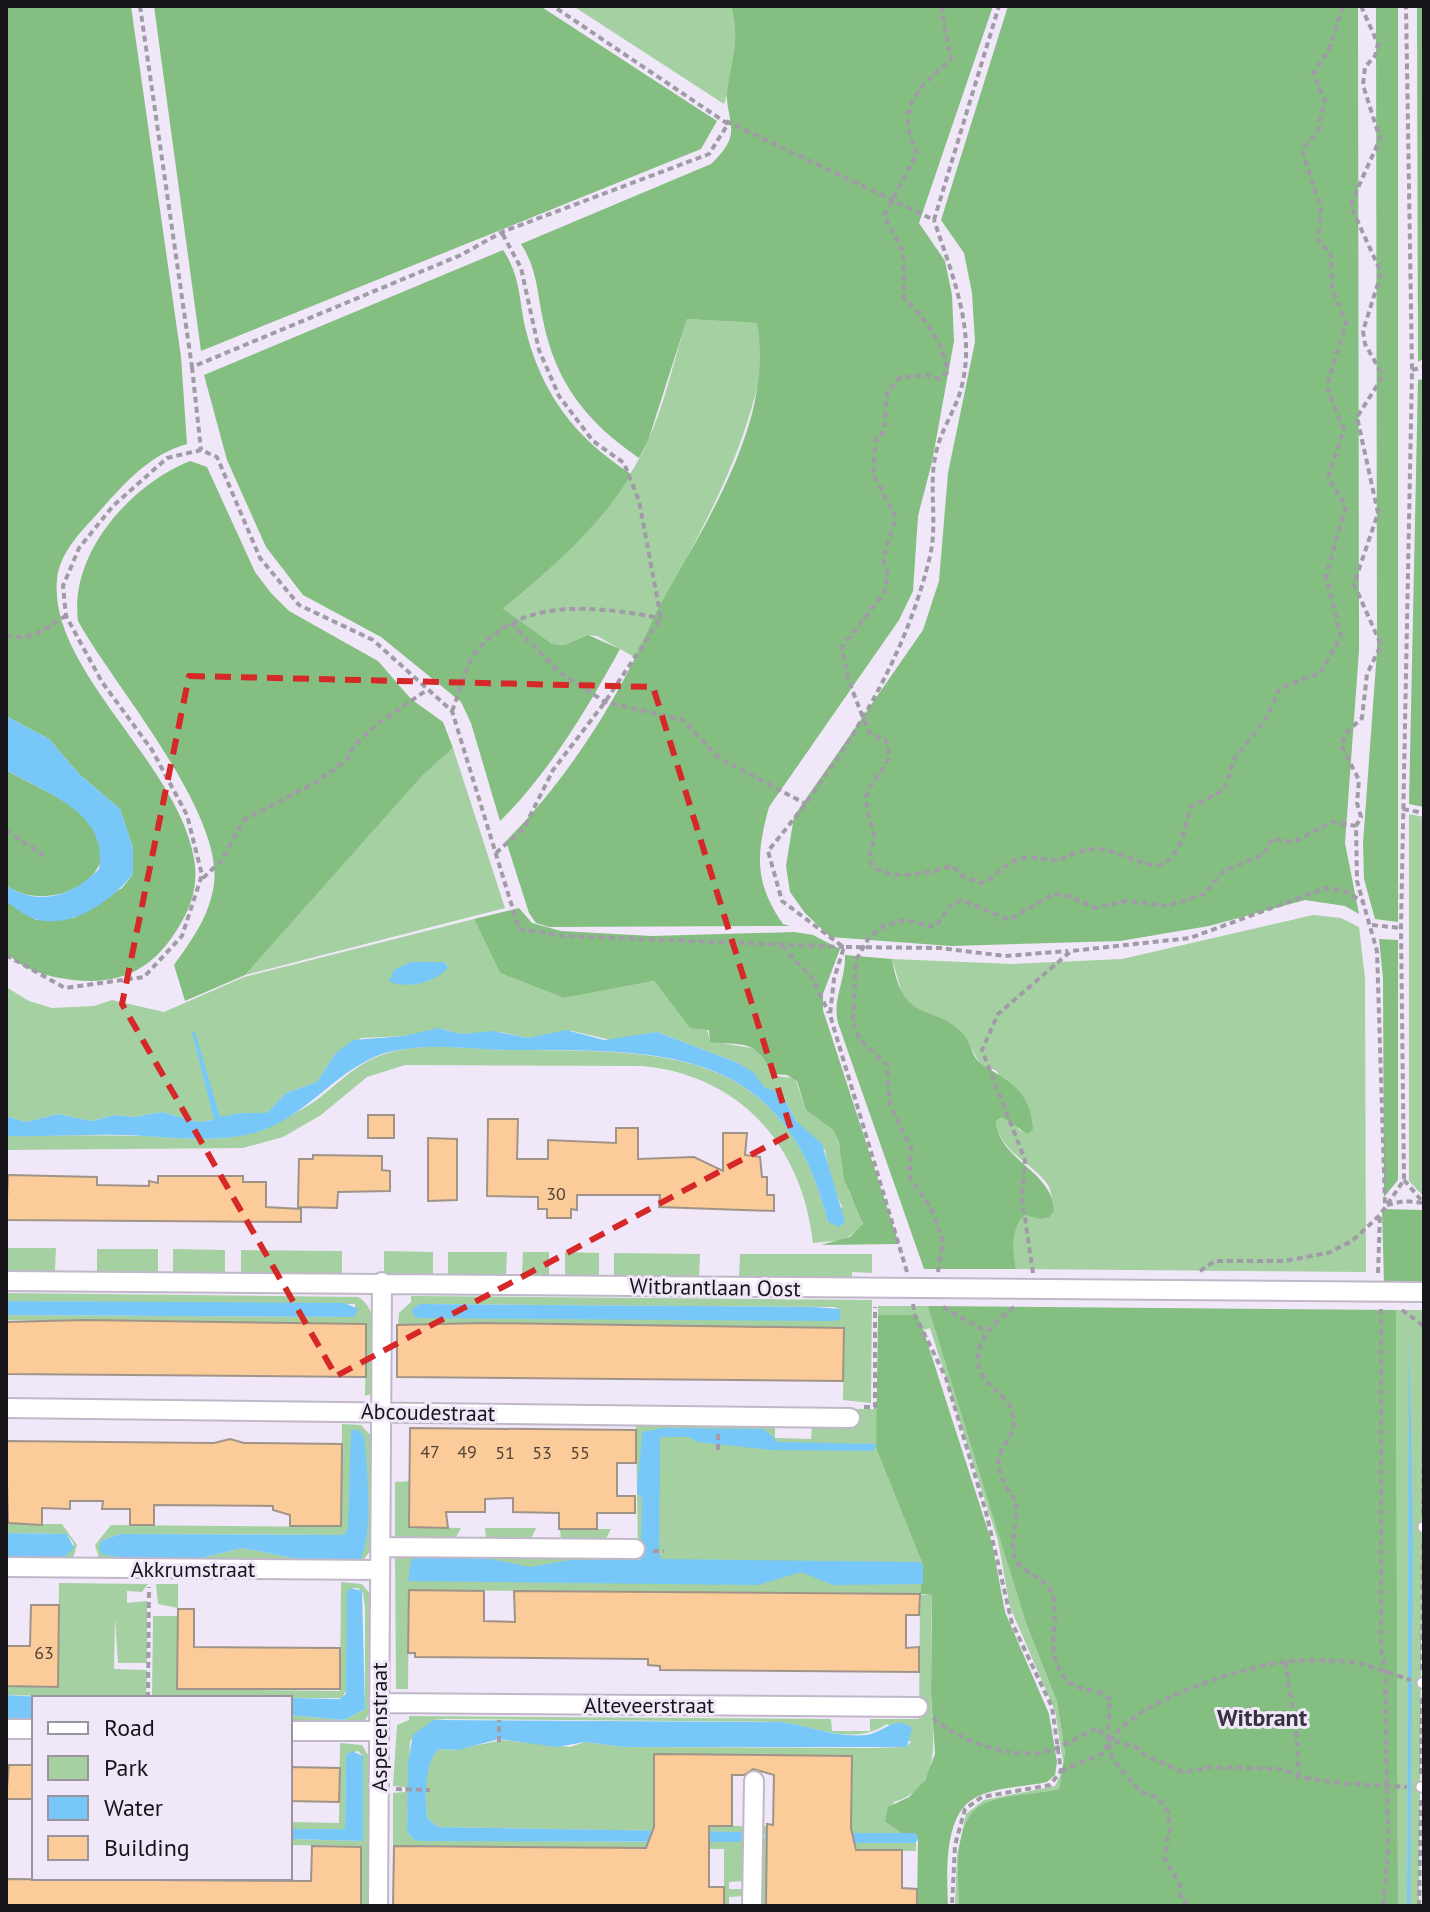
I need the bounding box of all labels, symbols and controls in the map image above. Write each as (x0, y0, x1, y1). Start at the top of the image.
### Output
house number: 30 (546, 1182, 566, 1205)
street label: Witbrantlaan Oost (629, 1272, 801, 1302)
street label: Abcoudestraat (361, 1397, 496, 1427)
house number: 47 (420, 1440, 440, 1463)
house number: 49 (457, 1440, 477, 1463)
house number: 51 (495, 1441, 515, 1464)
house number: 53 (532, 1441, 552, 1464)
house number: 55 (570, 1441, 590, 1464)
street label: Akkrumstraat (131, 1555, 256, 1583)
house number: 63 (34, 1641, 54, 1664)
street label: Asperenstraat (365, 1662, 393, 1792)
street label: Alteveerstraat (584, 1691, 715, 1719)
legend (32, 1696, 292, 1880)
district label: Witbrant (1217, 1702, 1308, 1733)
text: Road (104, 1712, 155, 1743)
text: Park (104, 1752, 149, 1783)
text: Water (104, 1792, 163, 1823)
text: Building (104, 1832, 190, 1863)

